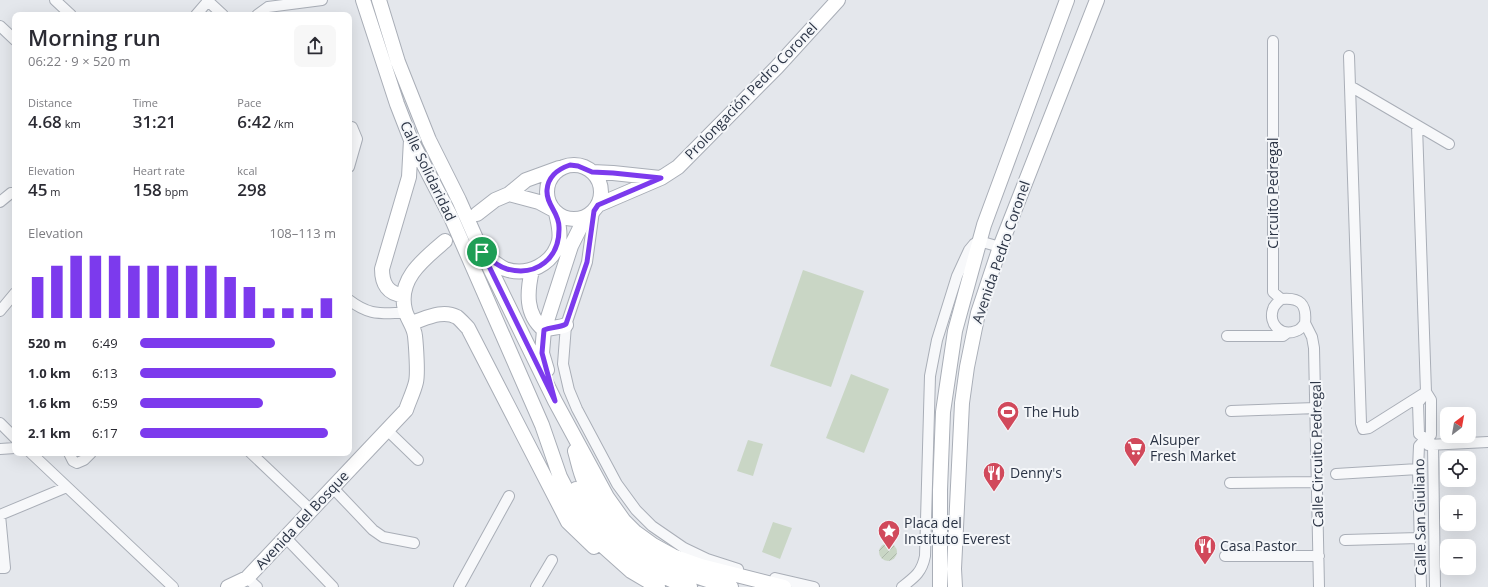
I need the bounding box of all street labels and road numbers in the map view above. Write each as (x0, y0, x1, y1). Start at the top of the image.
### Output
street label: Prolongación Pedro Coronel (680, 18, 821, 163)
street label: Calle Solidaridad (396, 118, 461, 224)
street label: Circuito Pedregal (1263, 137, 1282, 249)
street label: Avenida Pedro Coronel (967, 178, 1034, 326)
street label: Calle Circuito Pedregal (1306, 381, 1327, 527)
street label: Calle San Giuliano (1409, 458, 1430, 576)
street label: Avenida del Bosque (251, 466, 353, 573)

